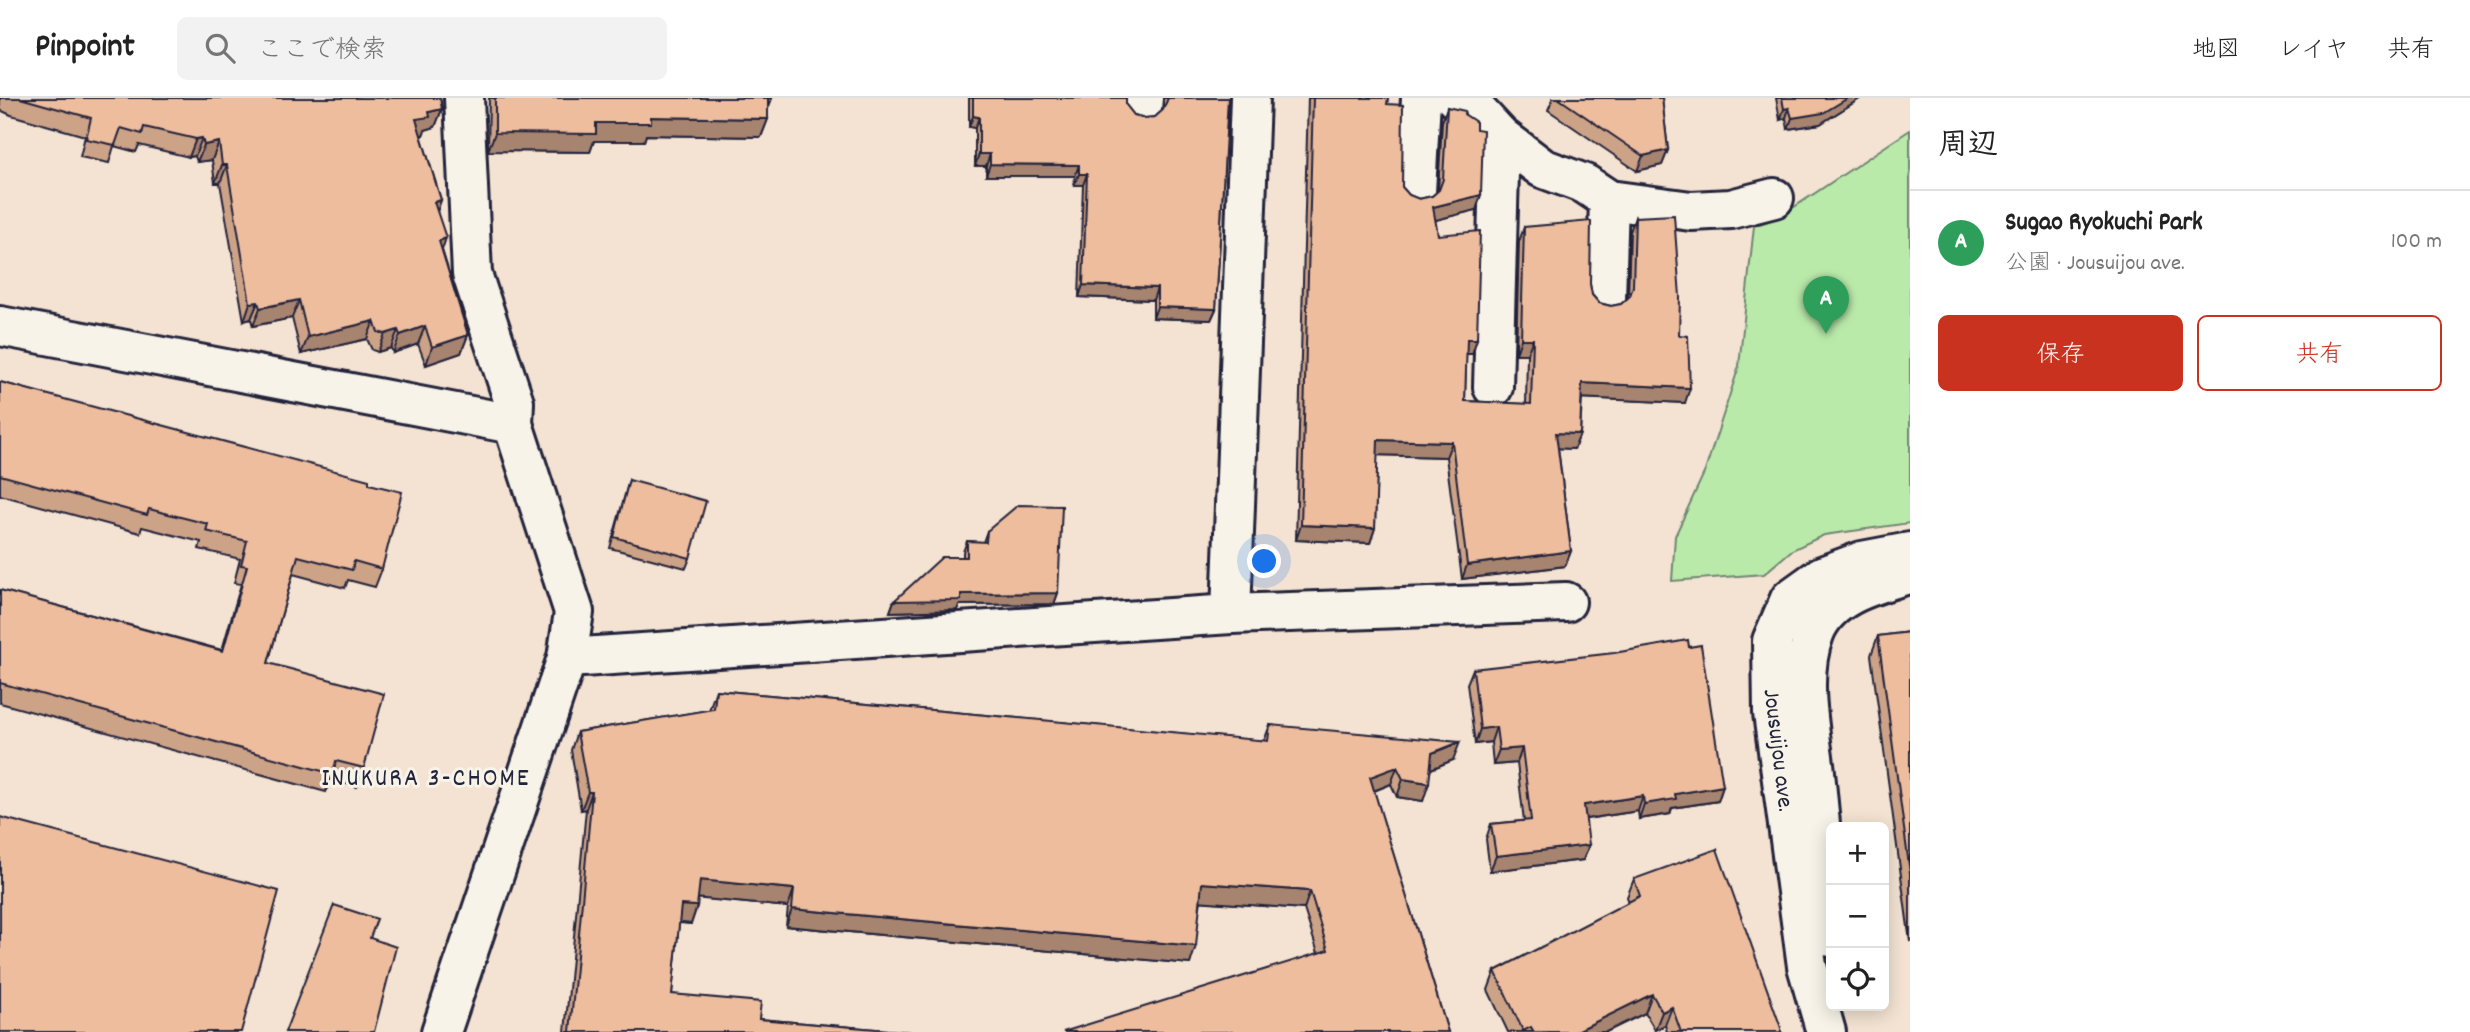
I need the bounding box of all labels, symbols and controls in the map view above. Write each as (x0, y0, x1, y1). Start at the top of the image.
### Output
search box (177, 17, 667, 80)
text: Pinpoint (35, 25, 135, 72)
icon: search (201, 29, 239, 67)
text: ここで検索 (257, 33, 387, 70)
text: 地図 (2192, 34, 2240, 68)
text: レイヤ (2278, 34, 2349, 68)
text: 共有 (2387, 34, 2435, 68)
text: 周辺 (1938, 126, 1998, 169)
text: Sugao Ryokuchi Park (2005, 205, 2203, 242)
text: A (1955, 226, 1967, 259)
text: 100 m (2391, 226, 2442, 259)
text: 公園 · Jousuijou ave. (2005, 248, 2185, 281)
pin: A (1803, 276, 1849, 334)
button: 保存 (1938, 315, 2183, 391)
button: 共有 (2197, 315, 2442, 391)
your location (1247, 544, 1281, 578)
street label: Jousuijou ave. (1753, 687, 1801, 814)
district label: INUKURA 3-CHOME (321, 761, 531, 798)
map controls (1826, 822, 1889, 1011)
button: + (1826, 822, 1889, 885)
button: − (1826, 885, 1889, 948)
button: locate (1826, 948, 1889, 1011)

